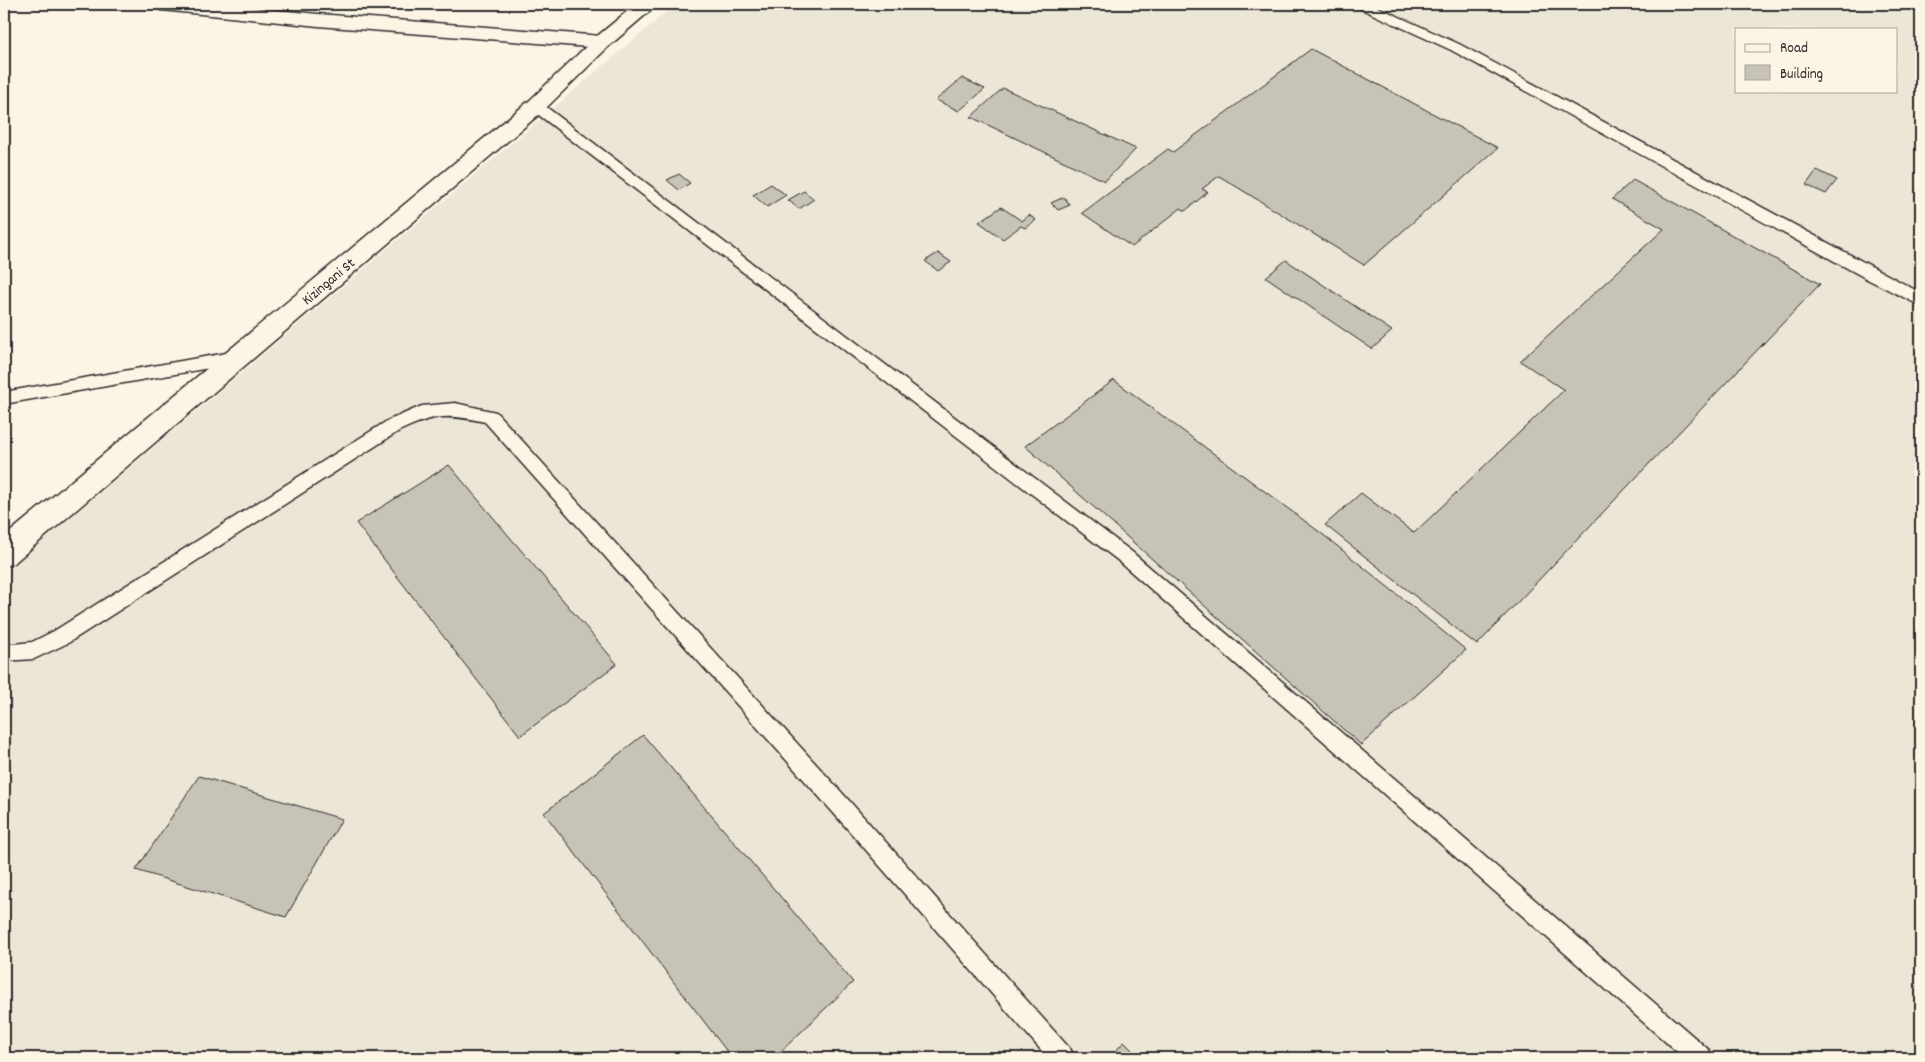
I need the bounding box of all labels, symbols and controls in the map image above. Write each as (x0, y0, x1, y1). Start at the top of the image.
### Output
legend (1735, 28, 1898, 92)
text: Road (1780, 38, 1808, 60)
text: Building (1780, 64, 1823, 86)
street label: Kizingani St (298, 253, 361, 312)

